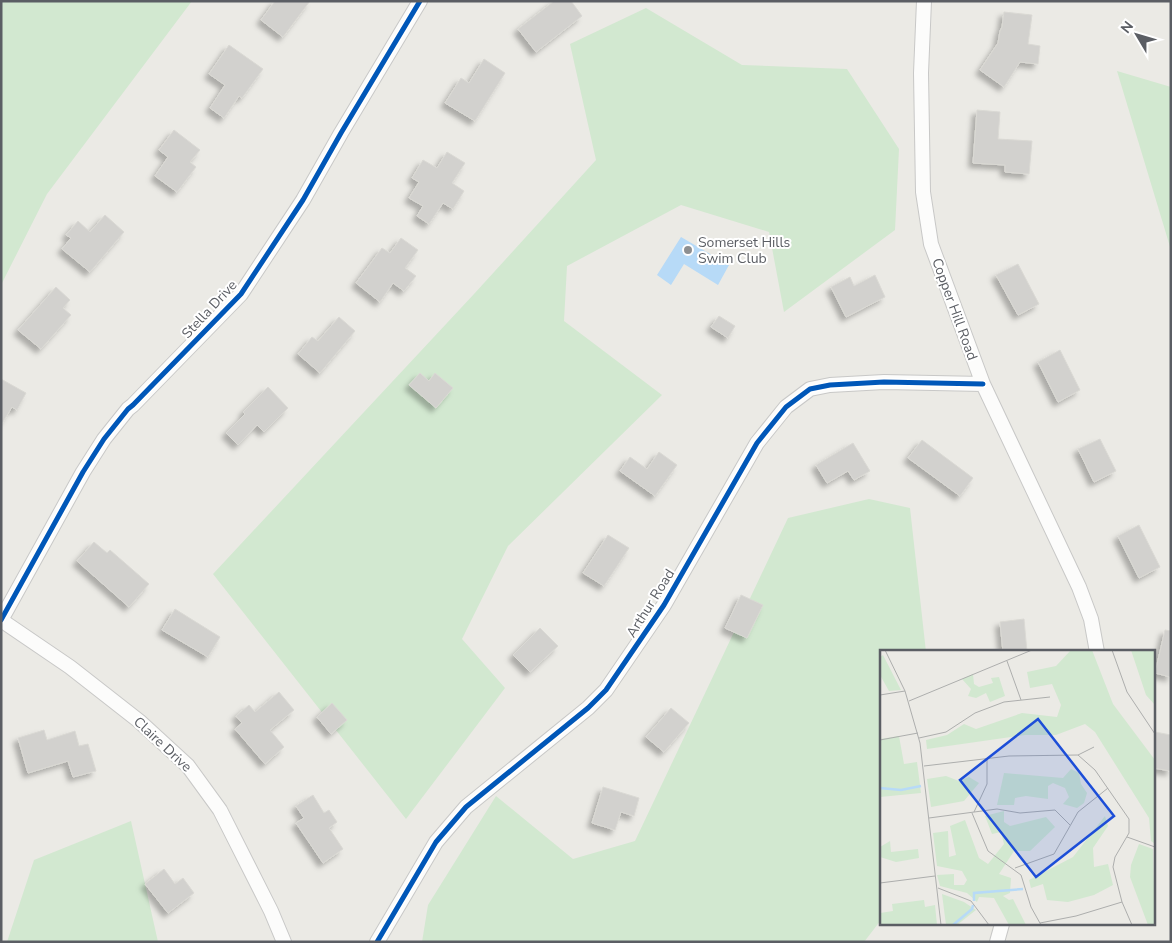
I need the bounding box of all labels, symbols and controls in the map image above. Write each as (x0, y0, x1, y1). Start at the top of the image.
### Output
north arrow (1112, 10, 1162, 60)
text: N (1116, 17, 1138, 37)
place label: Somerset Hills Swim Club (698, 233, 791, 268)
marker: Somerset Hills Swim Club (682, 244, 694, 256)
street label: Copper Hill Road (927, 255, 982, 363)
street label: Stella Drive (177, 276, 241, 343)
street label: Arthur Road (622, 565, 679, 641)
inset map (880, 650, 1154, 926)
street label: Claire Drive (129, 712, 196, 776)

